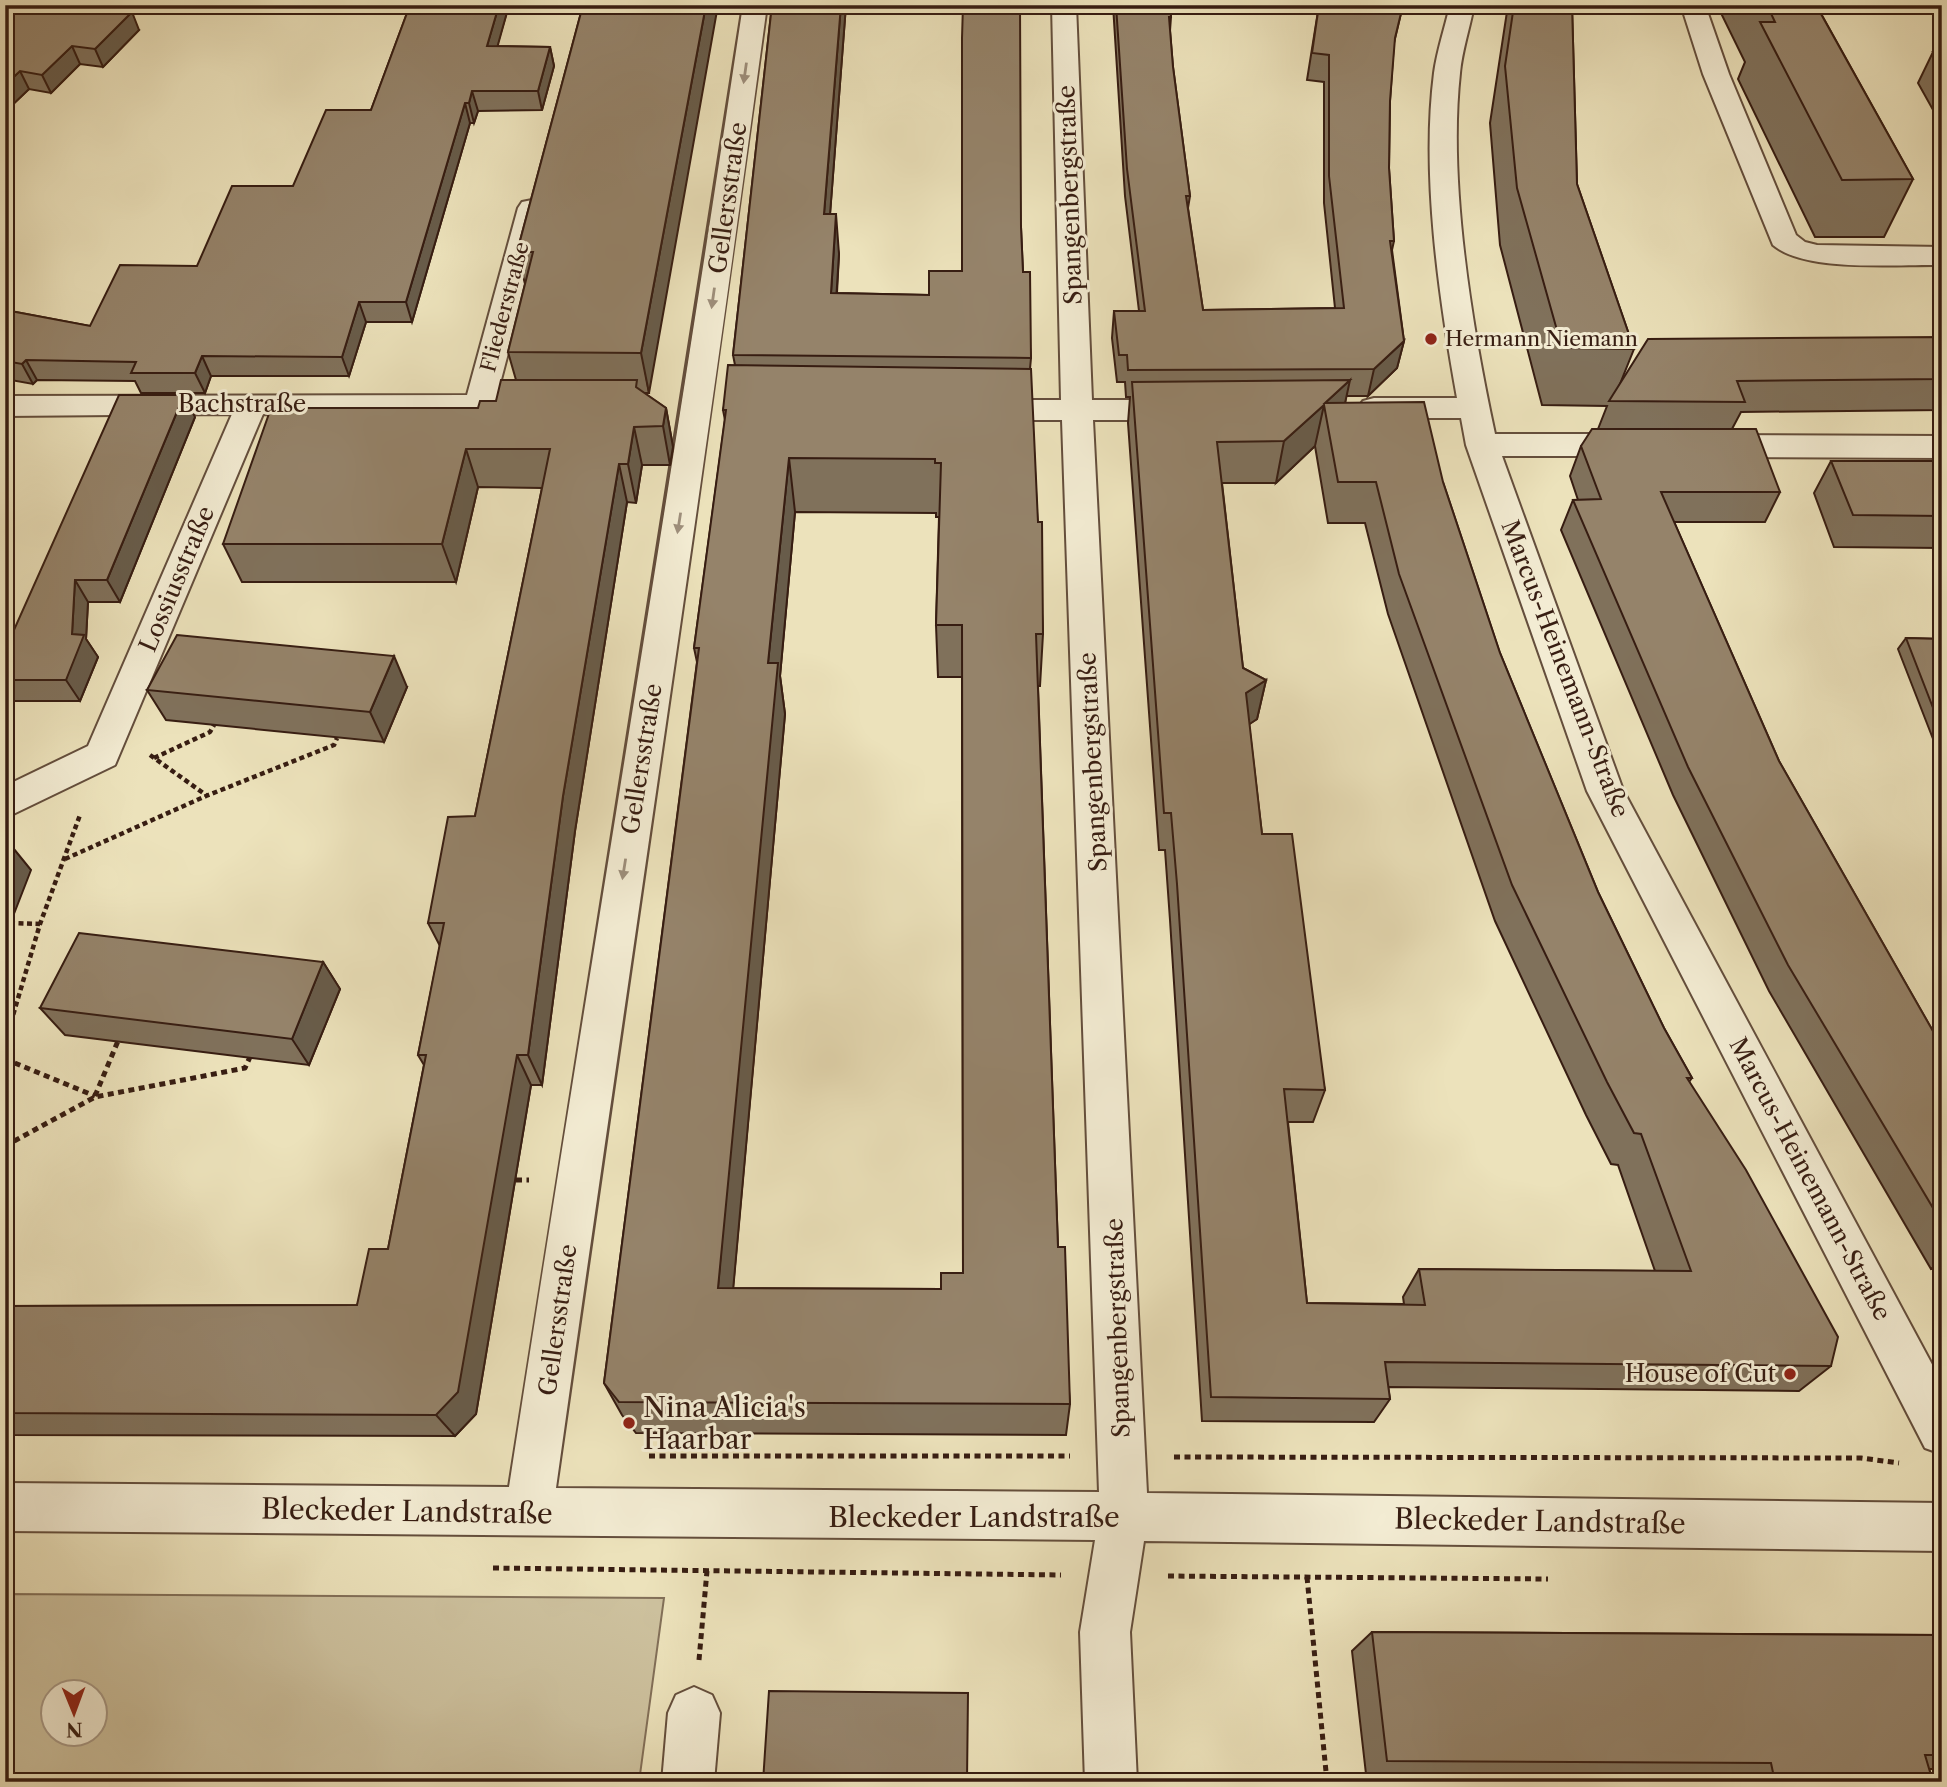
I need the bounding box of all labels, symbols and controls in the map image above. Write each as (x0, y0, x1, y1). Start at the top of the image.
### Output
one-way arrow (740, 62, 751, 84)
street label: Spangenbergstraße (1051, 85, 1088, 305)
street label: Gellersstraße (703, 120, 752, 276)
street label: Fliederstraße (475, 239, 534, 375)
one-way arrow (708, 287, 719, 309)
place label: Hermann Niemann (1445, 326, 1638, 351)
marker: Hermann Niemann (1423, 331, 1439, 347)
street label: Bachstraße (178, 389, 306, 418)
street label: Lossiusstraße (133, 502, 220, 656)
one-way arrow (673, 512, 684, 534)
street label: Marcus-Heinemann-Straße (1495, 516, 1636, 822)
street label: Spangenbergstraße (1072, 651, 1113, 873)
street label: Gellersstraße (615, 681, 668, 837)
one-way arrow (618, 858, 629, 880)
street label: Marcus-Heinemann-Straße (1723, 1032, 1897, 1325)
street label: Spangenbergstraße (1099, 1218, 1136, 1438)
street label: Gellersstraße (533, 1242, 582, 1398)
place label: House of Cut (1625, 1359, 1777, 1388)
marker: House of Cut (1782, 1366, 1798, 1382)
place label: Nina Alicia's Haarbar (643, 1390, 806, 1456)
marker: Nina Alicia's Haarbar (621, 1415, 637, 1431)
street label: Bleckeder Landstraße (261, 1491, 553, 1531)
street label: Bleckeder Landstraße (828, 1500, 1120, 1534)
street label: Bleckeder Landstraße (1394, 1501, 1686, 1541)
north arrow (38, 1678, 108, 1748)
text: N (66, 1718, 83, 1741)

